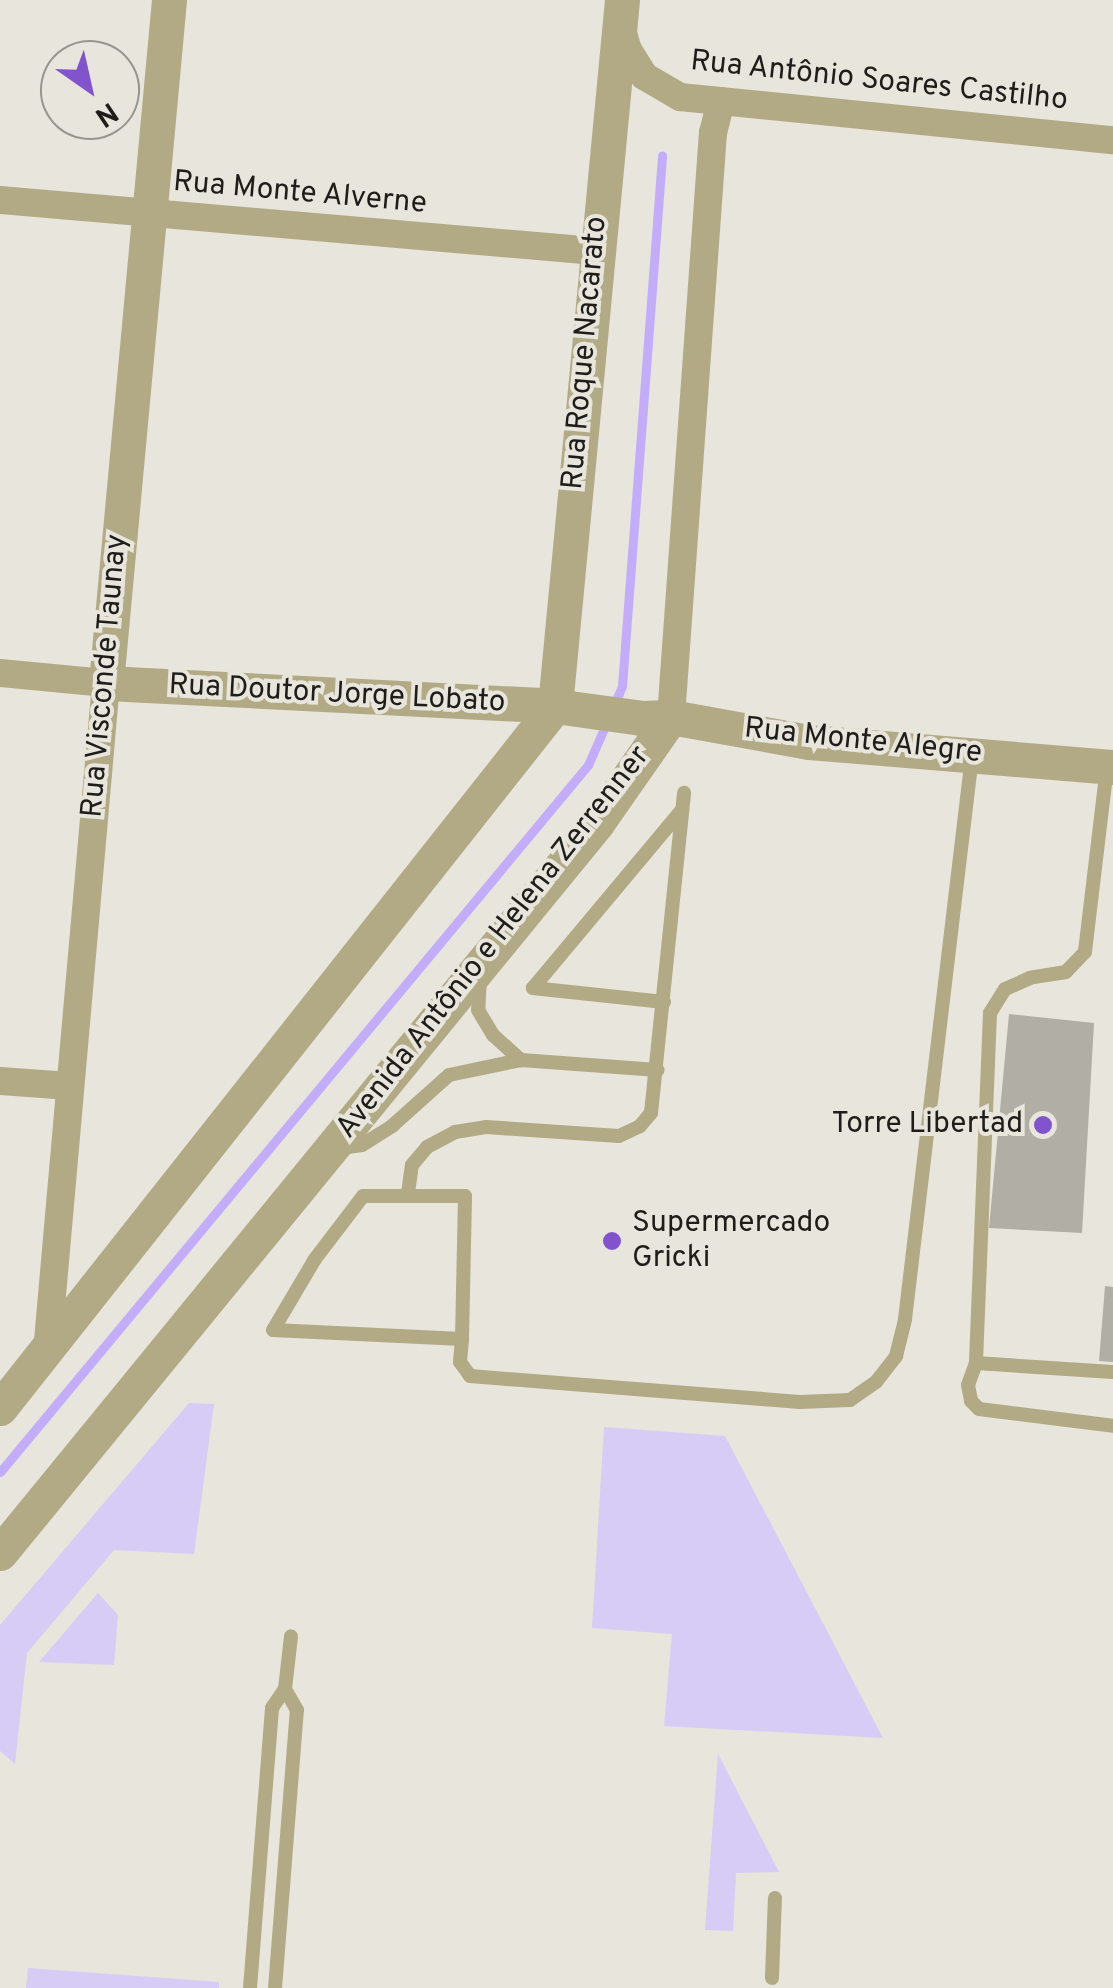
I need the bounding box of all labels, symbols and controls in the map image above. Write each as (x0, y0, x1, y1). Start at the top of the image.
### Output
north arrow (40, 40, 140, 140)
street label: Rua Antônio Soares Castilho (688, 44, 1070, 120)
text: N (87, 93, 124, 134)
street label: Rua Monte Alverne (171, 165, 429, 223)
street label: Rua Roque Nacarato (556, 215, 616, 491)
street label: Rua Visconde Taunay (76, 532, 136, 820)
street label: Rua Doutor Jorge Lobato (168, 668, 506, 722)
street label: Rua Monte Alegre (742, 712, 984, 772)
street label: Avenida Antônio e Helena Zerrenner (329, 739, 659, 1147)
place label: Torre Libertad (832, 1107, 1023, 1143)
marker: Torre Libertad (1032, 1114, 1054, 1136)
place label: Supermercado Gricki (632, 1206, 830, 1276)
marker: Supermercado Gricki (601, 1230, 623, 1252)

